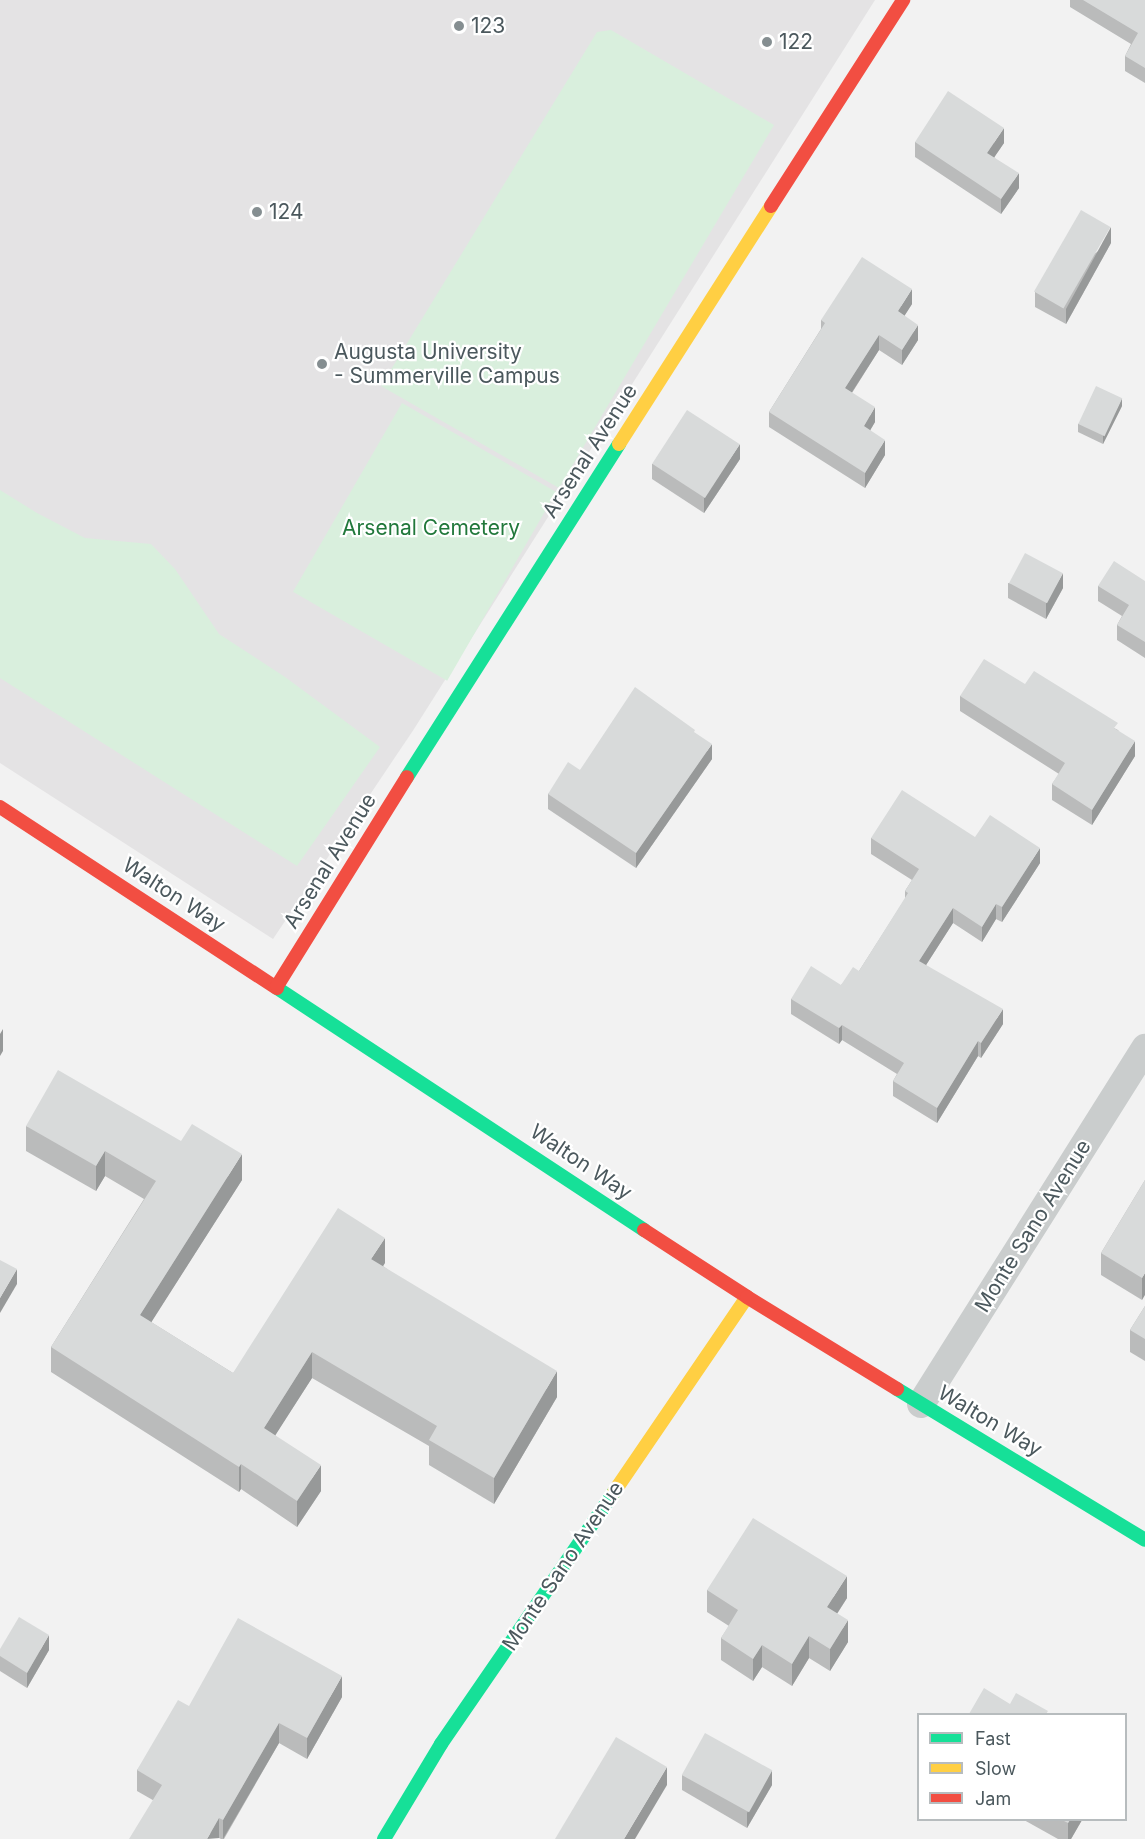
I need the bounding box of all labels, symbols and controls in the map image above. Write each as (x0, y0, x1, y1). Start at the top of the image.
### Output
place label: 123 (471, 13, 505, 39)
marker: 123 (452, 19, 466, 33)
place label: 122 (779, 29, 813, 55)
marker: 122 (760, 35, 774, 49)
place label: 124 (269, 199, 304, 225)
marker: 124 (250, 205, 264, 219)
place label: Augusta University - Summerville Campus (334, 339, 560, 389)
marker: Augusta University - Summerville Campus (315, 357, 329, 371)
street label: Arsenal Avenue (537, 379, 643, 523)
park label: Arsenal Cemetery (342, 515, 520, 541)
street label: Arsenal Avenue (278, 789, 382, 933)
street label: Walton Way (118, 852, 230, 938)
street label: Walton Way (525, 1119, 637, 1205)
street label: Monte Sano Avenue (970, 1135, 1096, 1317)
street label: Walton Way (933, 1380, 1047, 1462)
street label: Monte Sano Avenue (497, 1477, 629, 1655)
legend (917, 1713, 1127, 1821)
text: Fast (975, 1728, 1011, 1749)
text: Slow (975, 1758, 1016, 1779)
text: Jam (975, 1788, 1011, 1809)

